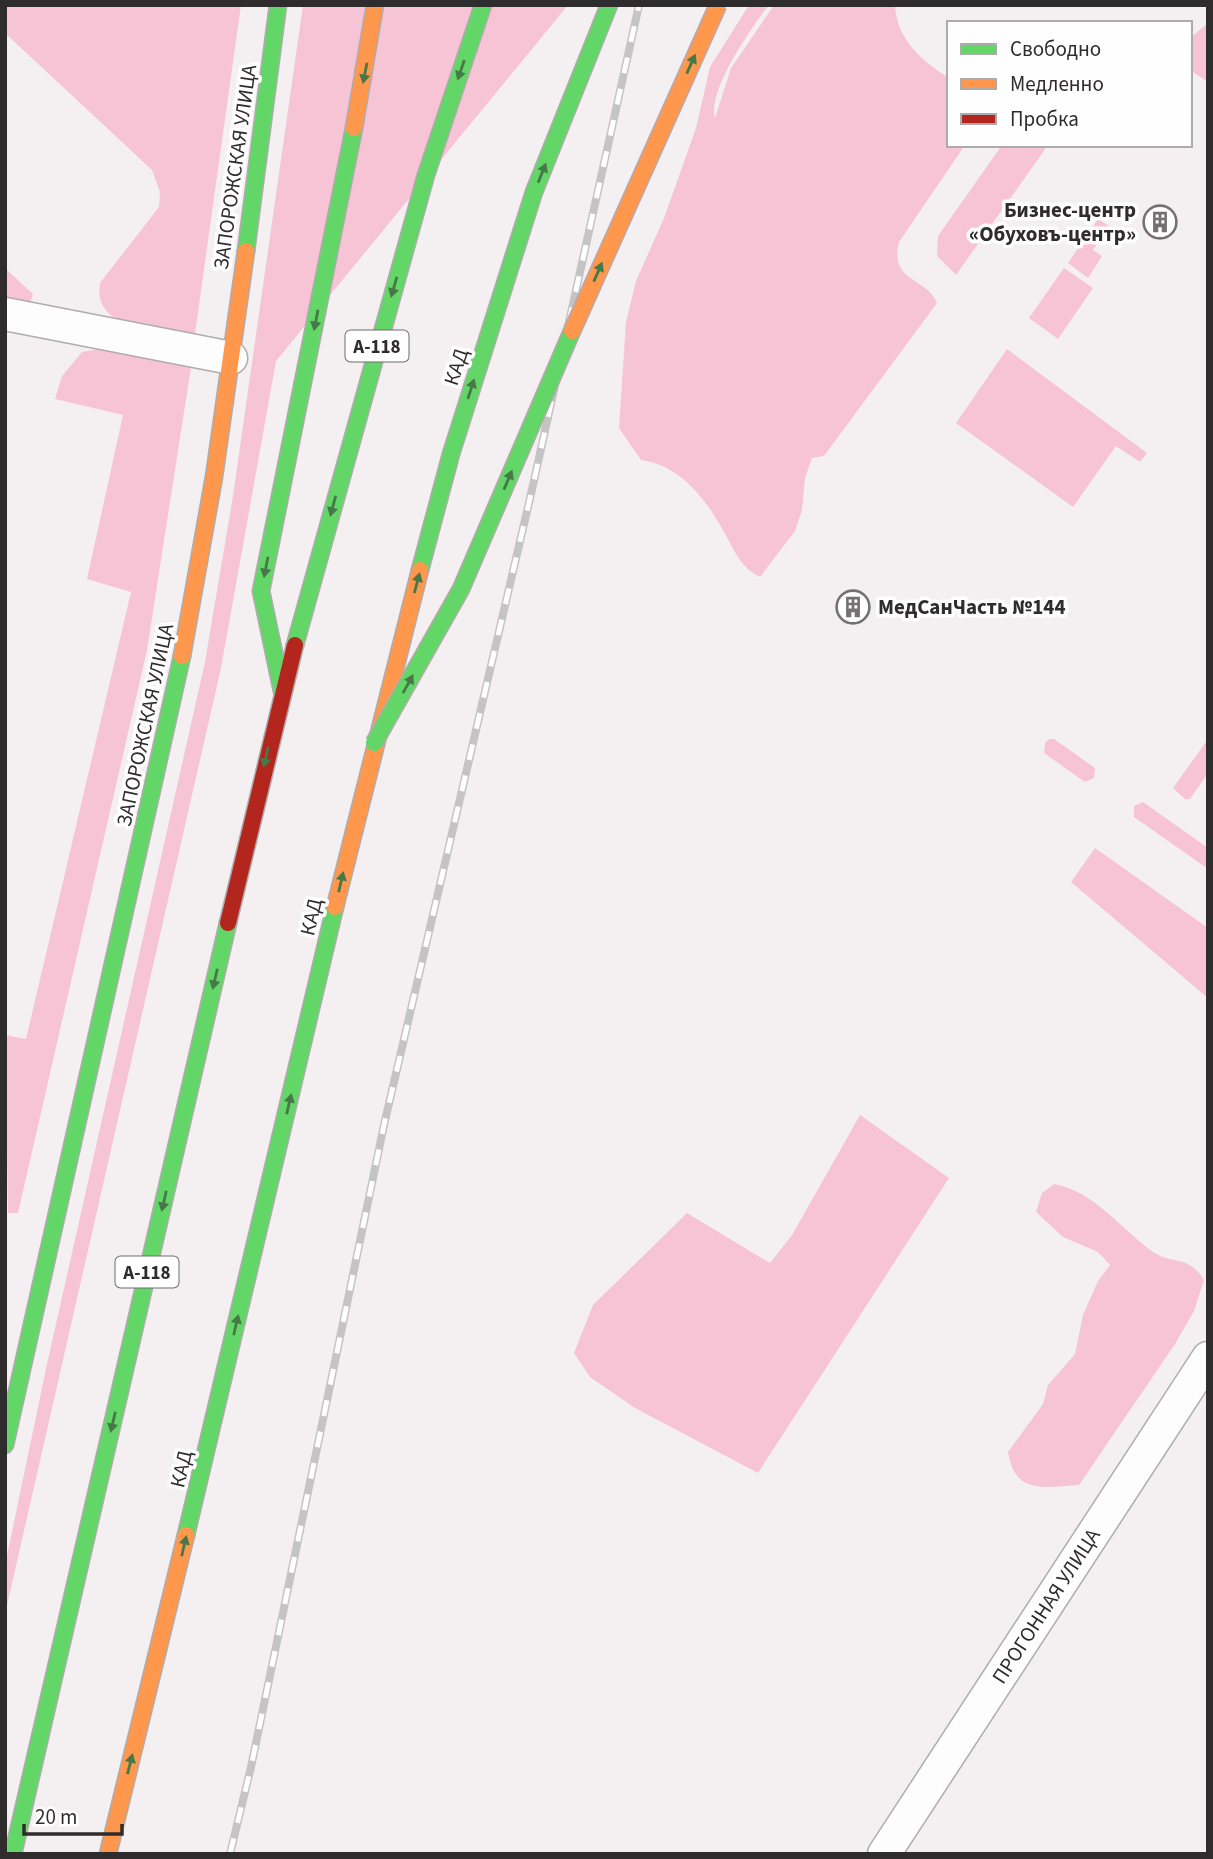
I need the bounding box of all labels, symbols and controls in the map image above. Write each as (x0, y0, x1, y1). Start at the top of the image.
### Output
legend (947, 21, 1192, 147)
text: Свободно (1010, 34, 1101, 64)
one-way arrow (686, 53, 697, 74)
one-way arrow (455, 60, 466, 81)
street label: ЗАПОРОЖСКАЯ УЛИЦА (206, 62, 264, 271)
one-way arrow (360, 62, 371, 84)
text: Медленно (1010, 69, 1104, 99)
text: Пробка (1010, 104, 1079, 134)
one-way arrow (536, 162, 547, 183)
place label: Бизнес-центр «Обуховъ-центр» (969, 195, 1136, 249)
building icon: Бизнес-центр «Обуховъ-центр» (1141, 203, 1179, 241)
one-way arrow (593, 261, 604, 282)
one-way arrow (388, 277, 398, 298)
one-way arrow (310, 309, 321, 331)
road number: А-118 (346, 330, 408, 362)
street label: КАД (436, 345, 476, 389)
one-way arrow (467, 378, 477, 399)
one-way arrow (502, 469, 513, 490)
one-way arrow (327, 496, 337, 517)
one-way arrow (260, 556, 271, 578)
one-way arrow (412, 572, 422, 593)
building icon: МедСанЧасть №144 (834, 588, 872, 626)
place label: МедСанЧасть №144 (878, 592, 1066, 622)
street label: ЗАПОРОЖСКАЯ УЛИЦА (109, 620, 181, 829)
one-way arrow (402, 674, 414, 694)
one-way arrow (261, 746, 272, 768)
one-way arrow (336, 871, 347, 893)
street label: КАД (292, 896, 330, 938)
one-way arrow (209, 968, 220, 990)
one-way arrow (284, 1092, 295, 1114)
one-way arrow (158, 1190, 169, 1212)
road number: А-118 (116, 1256, 178, 1288)
one-way arrow (231, 1314, 242, 1336)
one-way arrow (107, 1411, 118, 1433)
street label: КАД (162, 1448, 200, 1490)
street label: ПРОГОННАЯ УЛИЦА (984, 1522, 1108, 1690)
one-way arrow (179, 1535, 190, 1557)
one-way arrow (125, 1753, 136, 1775)
scale bar (24, 1792, 122, 1836)
text: 20 m (35, 1802, 77, 1832)

